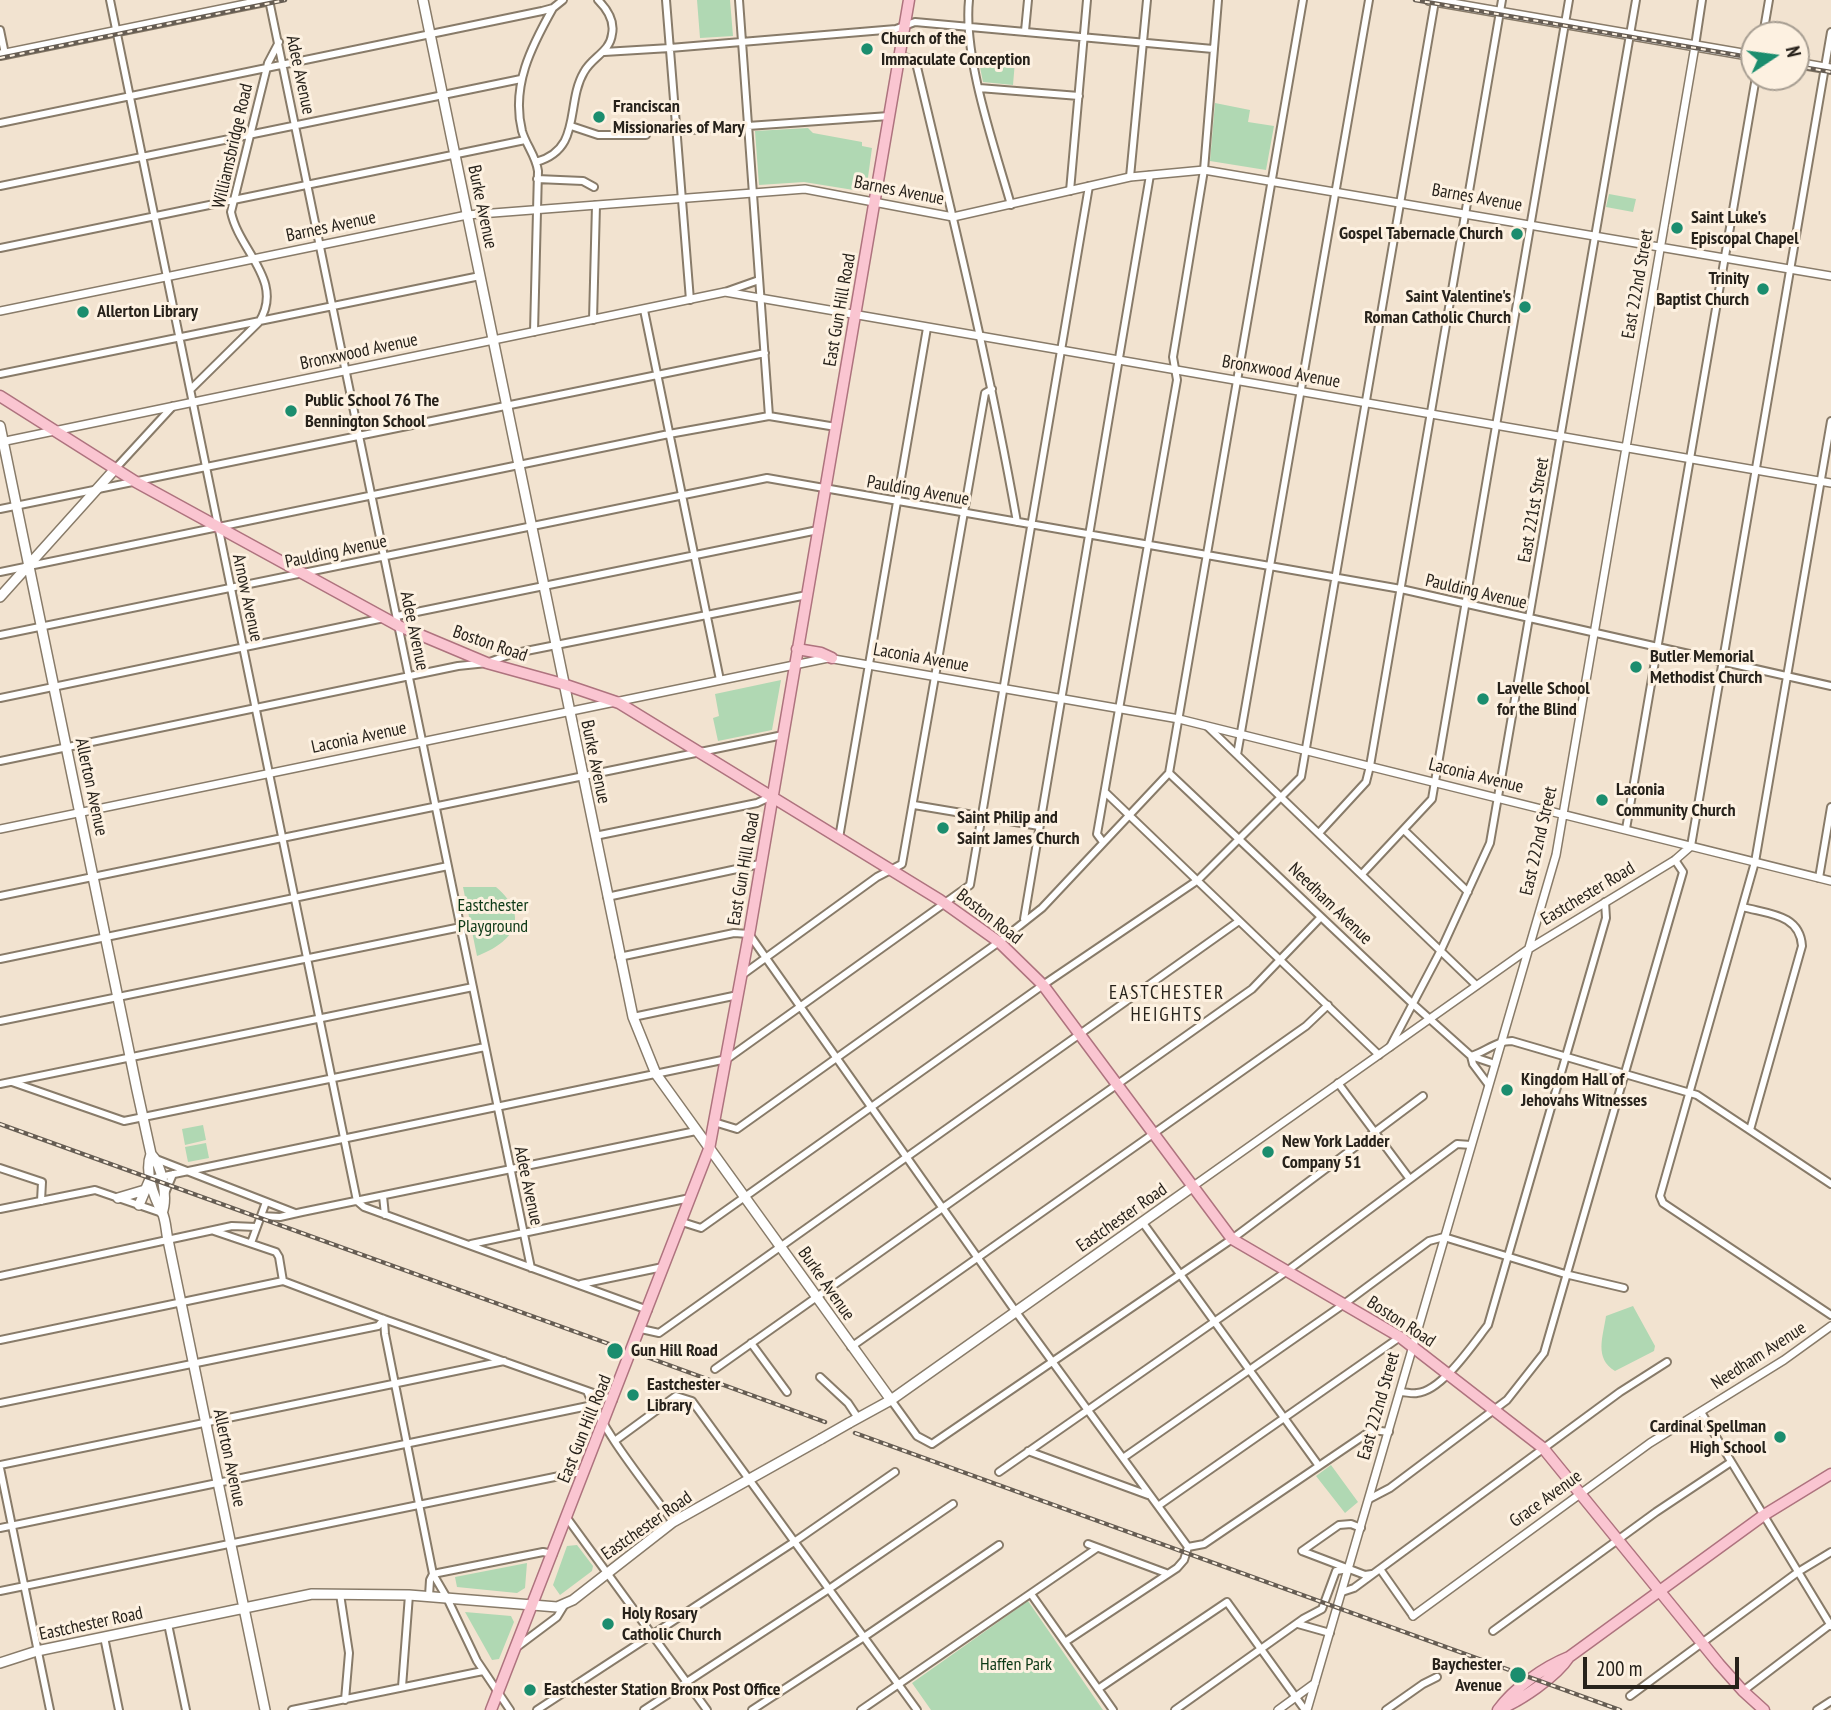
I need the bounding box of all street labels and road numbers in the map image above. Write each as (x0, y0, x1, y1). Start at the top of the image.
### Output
street label: Adee Avenue (281, 33, 319, 117)
street label: Williamsbridge Road (208, 81, 258, 211)
street label: Burke Avenue (463, 163, 501, 251)
street label: Barnes Avenue (852, 172, 946, 210)
street label: Barnes Avenue (1430, 179, 1524, 217)
street label: Barnes Avenue (284, 207, 378, 247)
street label: East 222nd Street (1618, 228, 1658, 340)
street label: East Gun Hill Road (819, 252, 861, 368)
street label: Bronxwood Avenue (298, 329, 420, 375)
street label: Bronxwood Avenue (1220, 351, 1342, 393)
street label: East 221st Street (1514, 456, 1554, 564)
street label: Paulding Avenue (865, 471, 971, 511)
street label: Paulding Avenue (283, 531, 389, 573)
street label: Arnow Avenue (227, 552, 267, 644)
street label: Paulding Avenue (1423, 570, 1529, 614)
street label: Adee Avenue (395, 589, 433, 673)
street label: Boston Road (450, 621, 530, 667)
street label: Laconia Avenue (872, 639, 970, 677)
street label: Laconia Avenue (309, 717, 409, 759)
street label: Burke Avenue (576, 718, 614, 806)
street label: Allerton Avenue (70, 736, 112, 838)
street label: Laconia Avenue (1427, 754, 1525, 798)
street label: East 222nd Street (1516, 785, 1562, 897)
street label: East Gun Hill Road (723, 811, 765, 927)
street label: Eastchester Road (1537, 858, 1639, 930)
street label: Needham Avenue (1284, 859, 1376, 949)
street label: Boston Road (952, 885, 1026, 949)
street label: Adee Avenue (509, 1144, 547, 1228)
street label: Eastchester Road (1073, 1179, 1171, 1257)
street label: Burke Avenue (793, 1243, 859, 1325)
street label: Boston Road (1363, 1292, 1439, 1352)
street label: Needham Avenue (1708, 1317, 1810, 1395)
street label: East 222nd Street (1353, 1350, 1405, 1462)
street label: East Gun Hill Road (554, 1372, 616, 1486)
street label: Allerton Avenue (208, 1407, 250, 1509)
street label: Grace Avenue (1506, 1466, 1586, 1532)
street label: Eastchester Road (598, 1487, 696, 1565)
street label: Eastchester Road (37, 1602, 145, 1646)

